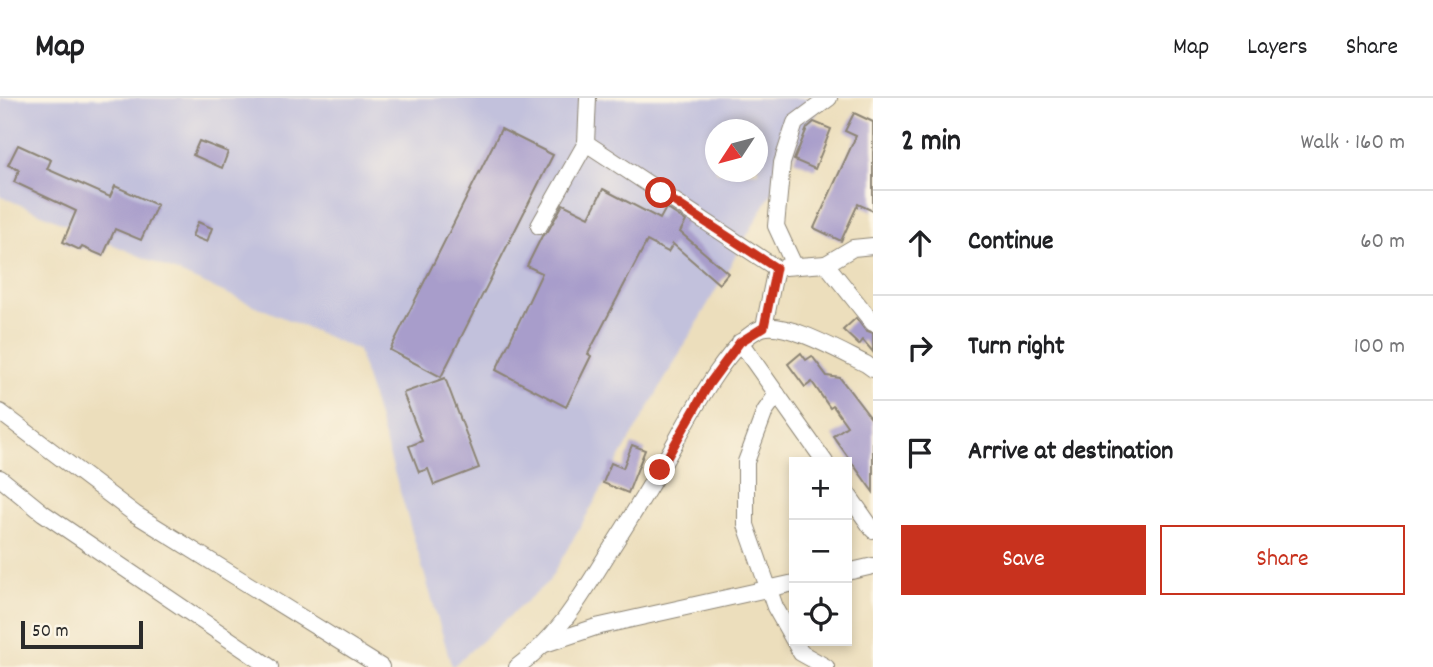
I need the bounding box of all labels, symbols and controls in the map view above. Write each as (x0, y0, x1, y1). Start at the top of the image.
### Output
text: Map (35, 25, 85, 72)
text: Map (1173, 31, 1209, 65)
text: Layers (1247, 31, 1308, 65)
text: Share (1346, 31, 1398, 65)
north arrow (705, 119, 768, 182)
text: 2 min (901, 122, 961, 165)
text: Walk · 160 m (1300, 127, 1405, 160)
route start (645, 177, 676, 208)
icon: ahead (901, 224, 939, 262)
text: Continue (968, 224, 1053, 261)
text: 60 m (1360, 226, 1405, 259)
icon: right (901, 329, 939, 367)
text: Turn right (968, 329, 1065, 366)
text: 100 m (1354, 331, 1405, 364)
icon: arrive (901, 434, 939, 472)
text: Arrive at destination (968, 434, 1173, 471)
route end (644, 454, 675, 485)
map controls (789, 457, 852, 646)
button: + (789, 457, 852, 520)
button: − (789, 520, 852, 583)
button: Save (901, 525, 1146, 595)
button: Share (1160, 525, 1405, 595)
button: locate (789, 583, 852, 646)
scale bar (21, 618, 144, 650)
text: 50 m (32, 619, 69, 646)

